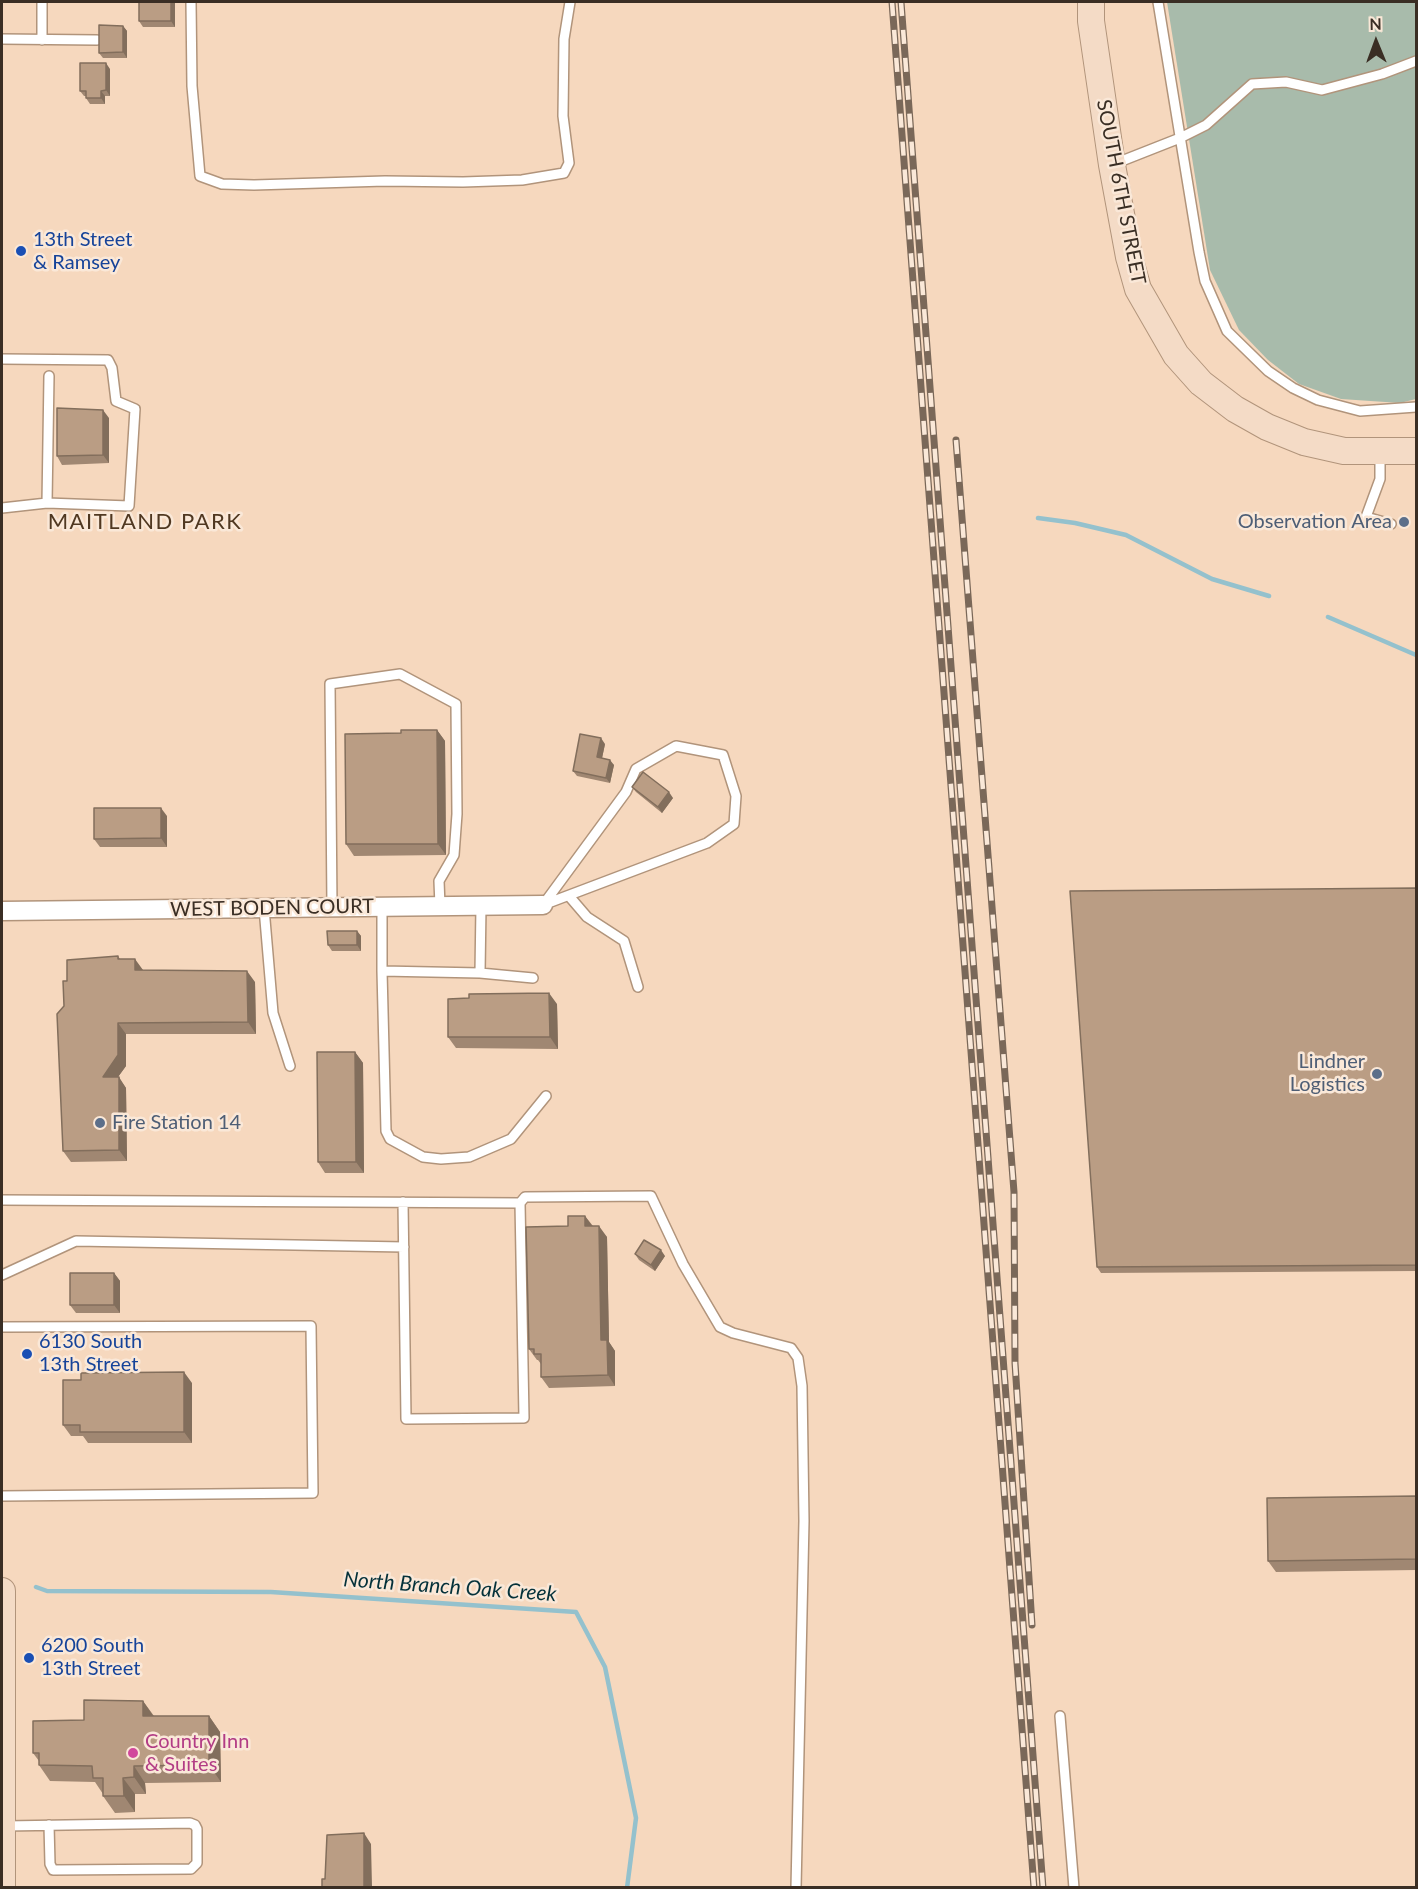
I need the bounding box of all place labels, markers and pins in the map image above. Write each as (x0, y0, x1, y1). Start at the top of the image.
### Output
place label: 13th Street & Ramsey (33, 228, 132, 275)
marker: 13th Street & Ramsey (14, 244, 28, 258)
place label: Observation Area (1238, 510, 1392, 534)
marker: Observation Area (1397, 515, 1411, 529)
place label: Lindner Logistics (1290, 1050, 1365, 1097)
marker: Lindner Logistics (1370, 1067, 1384, 1081)
place label: Fire Station 14 (112, 1111, 241, 1135)
marker: Fire Station 14 (93, 1116, 107, 1130)
place label: 6130 South 13th Street (39, 1330, 142, 1377)
marker: 6130 South 13th Street (20, 1347, 34, 1361)
place label: 6200 South 13th Street (41, 1634, 144, 1681)
marker: 6200 South 13th Street (22, 1651, 36, 1665)
place label: Country Inn & Suites (145, 1730, 249, 1777)
marker: Country Inn & Suites (126, 1746, 140, 1760)

